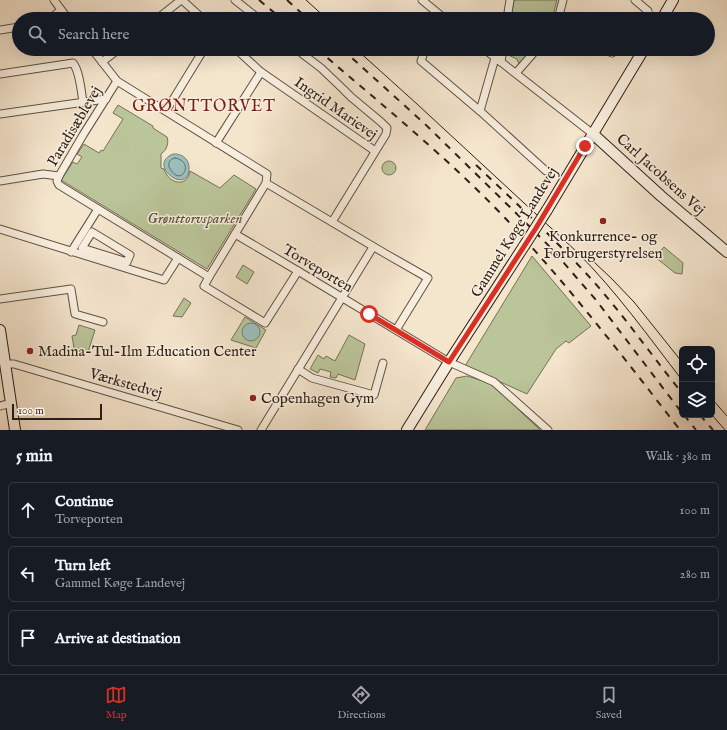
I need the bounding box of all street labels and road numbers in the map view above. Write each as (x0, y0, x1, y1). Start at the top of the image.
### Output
street label: Ingrid Marievej (290, 73, 381, 144)
street label: Paradisæblevej (43, 83, 106, 170)
street label: Carl Jacobsens Vej (612, 129, 709, 219)
street label: Gammel Køge Landevej (467, 164, 562, 301)
street label: Torveporten (279, 240, 356, 297)
street label: Værkstedvej (86, 364, 164, 403)

